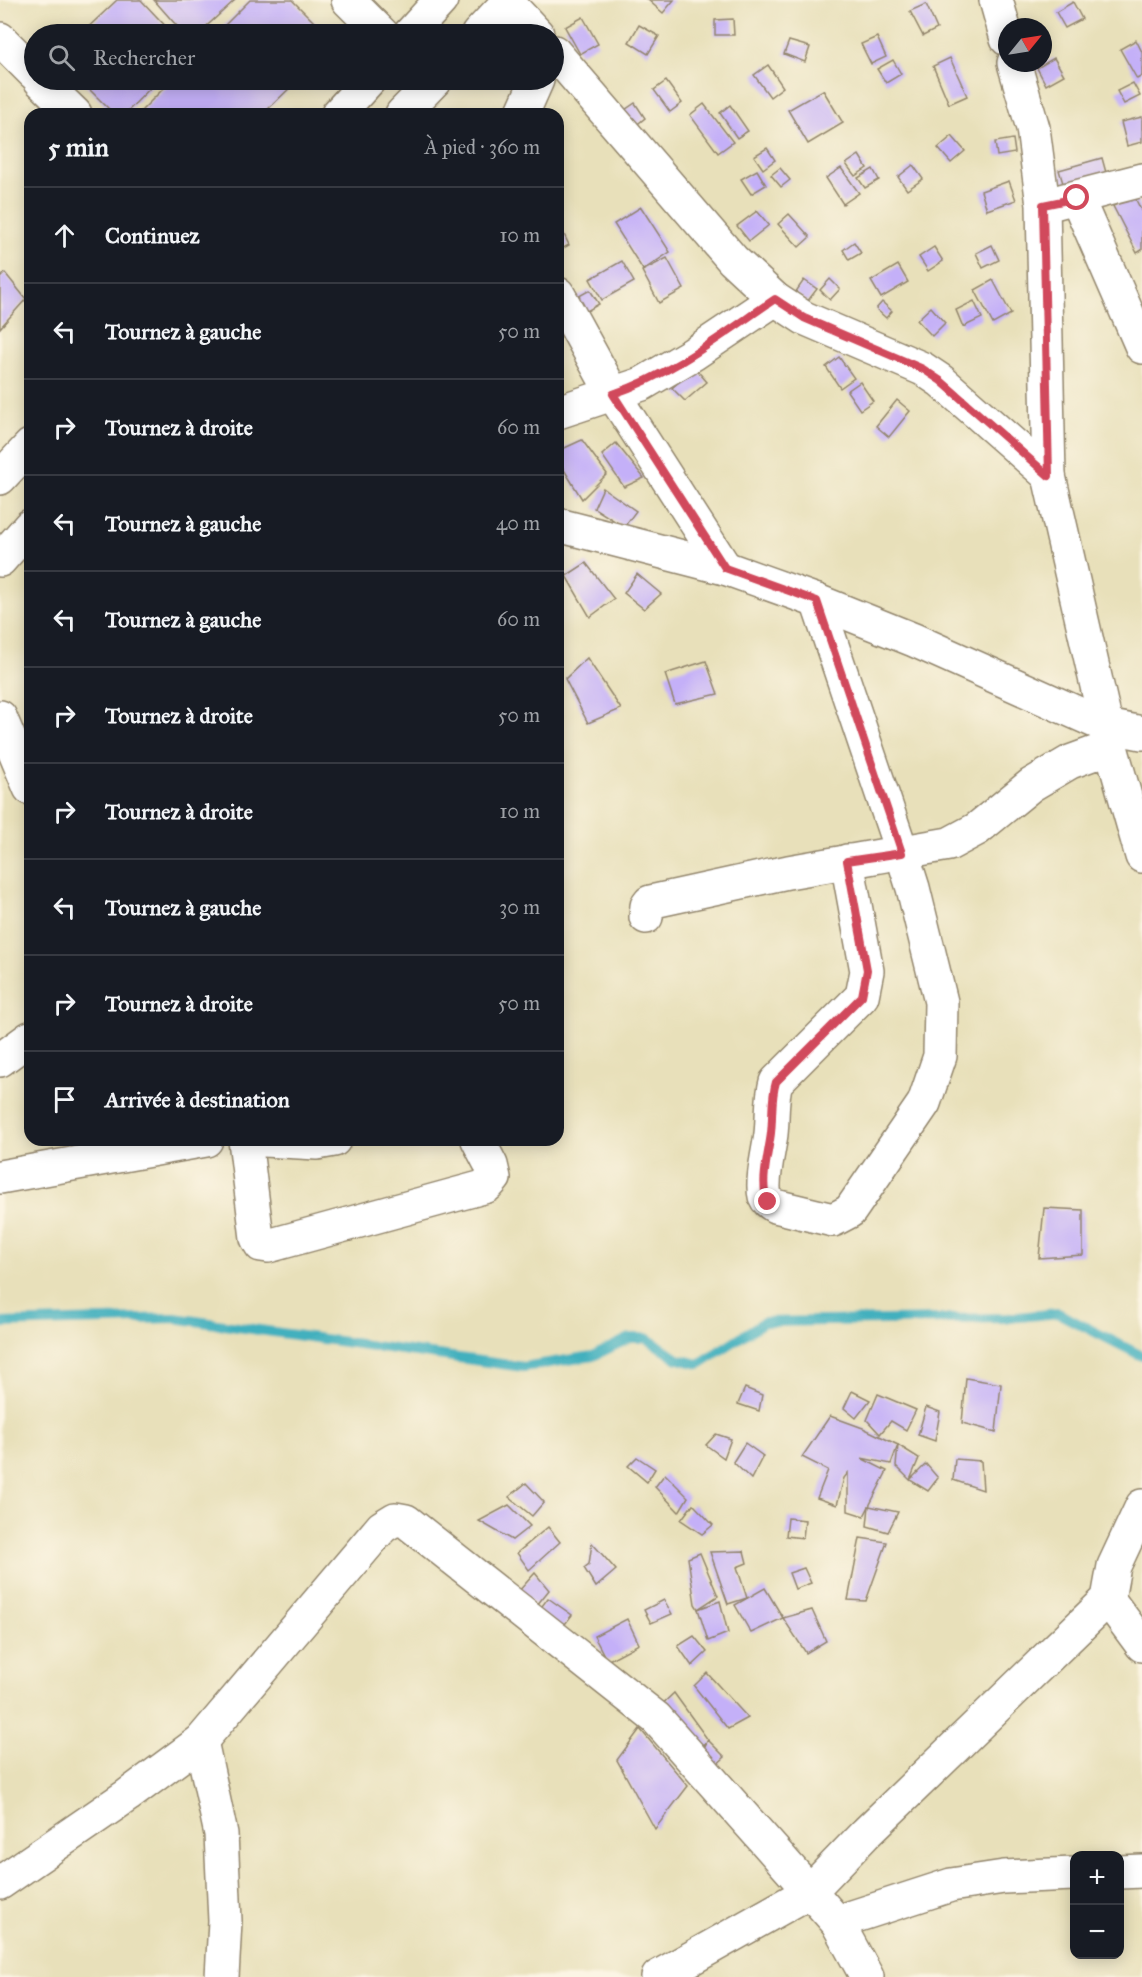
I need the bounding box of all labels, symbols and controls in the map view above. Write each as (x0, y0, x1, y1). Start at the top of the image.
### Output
north arrow (998, 18, 1052, 72)
search box (24, 24, 564, 90)
icon: search (45, 41, 78, 74)
text: Rechercher (93, 44, 195, 71)
text: 5 min (48, 131, 109, 163)
text: À pied · 360 m (424, 135, 540, 159)
route start (1063, 184, 1089, 210)
icon: ahead (48, 219, 81, 252)
text: Continuez (105, 222, 200, 249)
text: 10 m (499, 223, 540, 247)
icon: left (48, 315, 81, 348)
text: Tournez à gauche (105, 318, 261, 345)
text: 50 m (498, 319, 540, 343)
icon: right (48, 411, 81, 444)
text: Tournez à droite (105, 414, 253, 441)
text: 60 m (497, 415, 540, 439)
icon: left (48, 507, 81, 540)
text: Tournez à gauche (105, 510, 261, 537)
text: 40 m (496, 511, 540, 535)
icon: left (48, 603, 81, 636)
text: Tournez à gauche (105, 606, 261, 633)
text: 60 m (497, 607, 540, 631)
icon: right (48, 699, 81, 732)
text: Tournez à droite (105, 702, 253, 729)
text: 50 m (498, 703, 540, 727)
icon: right (48, 795, 81, 828)
text: Tournez à droite (105, 798, 253, 825)
text: 10 m (499, 799, 540, 823)
icon: left (48, 891, 81, 924)
text: Tournez à gauche (105, 894, 261, 921)
text: 30 m (499, 895, 540, 919)
icon: right (48, 987, 81, 1020)
text: Tournez à droite (105, 990, 253, 1017)
text: 50 m (498, 991, 540, 1015)
icon: arrive (48, 1083, 81, 1116)
text: Arrivée à destination (105, 1086, 290, 1113)
route end (754, 1188, 780, 1214)
map controls (1070, 1851, 1124, 1959)
button: + (1070, 1851, 1124, 1905)
button: − (1070, 1905, 1124, 1959)

